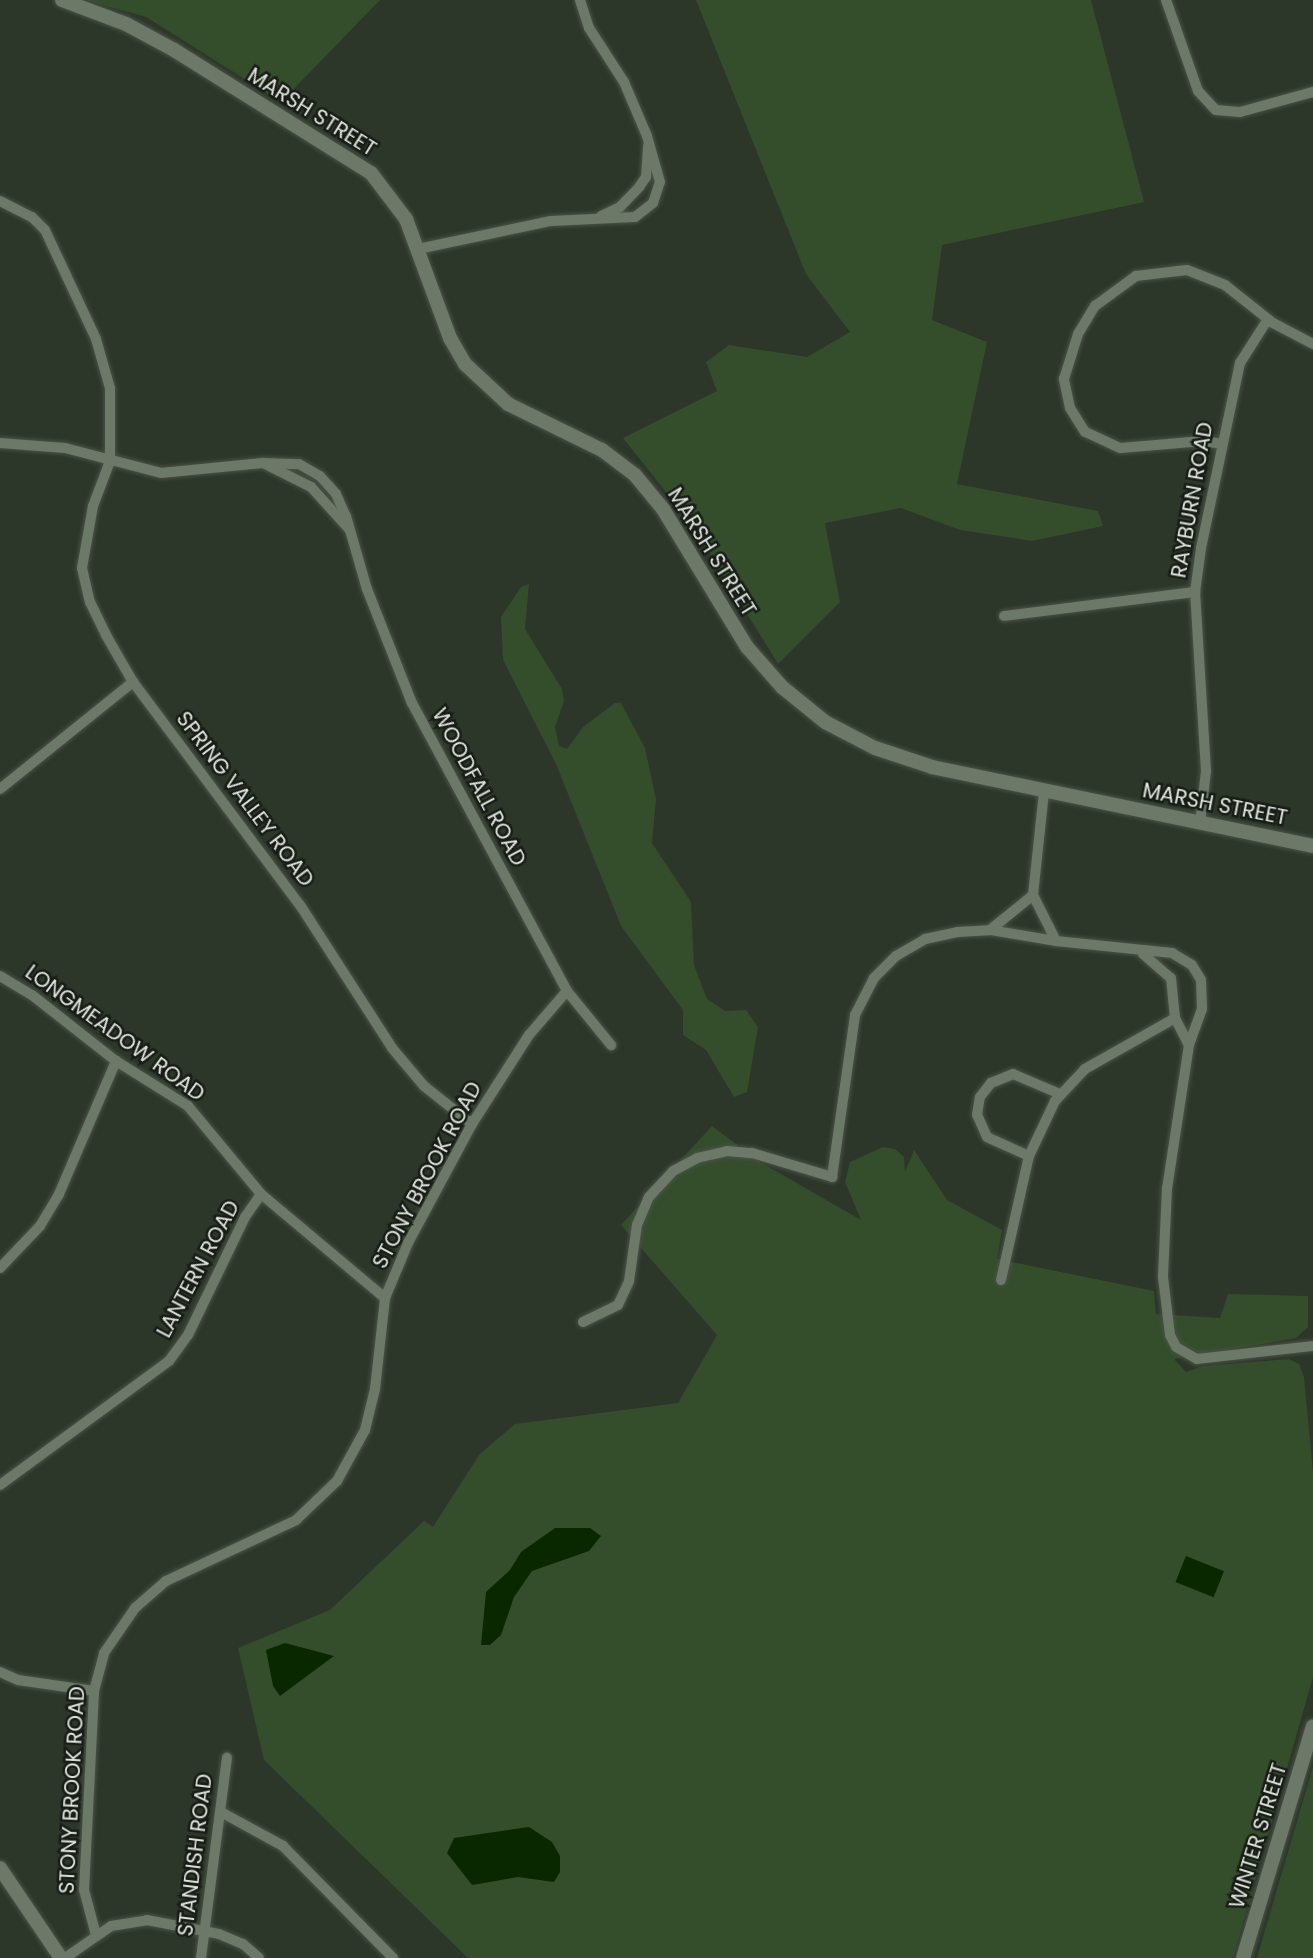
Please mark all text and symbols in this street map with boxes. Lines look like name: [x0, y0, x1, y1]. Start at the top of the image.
street label: MARSH STREET: [243, 62, 381, 162]
street label: RAYBURN ROAD: [1166, 420, 1218, 580]
street label: MARSH STREET: [662, 483, 762, 621]
street label: WOODFALL ROAD: [427, 704, 531, 870]
street label: SPRING VALLEY ROAD: [171, 707, 319, 891]
street label: MARSH STREET: [1141, 778, 1289, 830]
street label: LONGMEADOW ROAD: [20, 959, 210, 1107]
street label: STONY BROOK ROAD: [367, 1077, 487, 1273]
street label: LANTERN ROAD: [151, 1196, 245, 1342]
street label: STONY BROOK ROAD: [54, 1686, 90, 1894]
street label: WINTER STREET: [1224, 1760, 1292, 1912]
street label: STANDISH ROAD: [173, 1772, 217, 1938]

